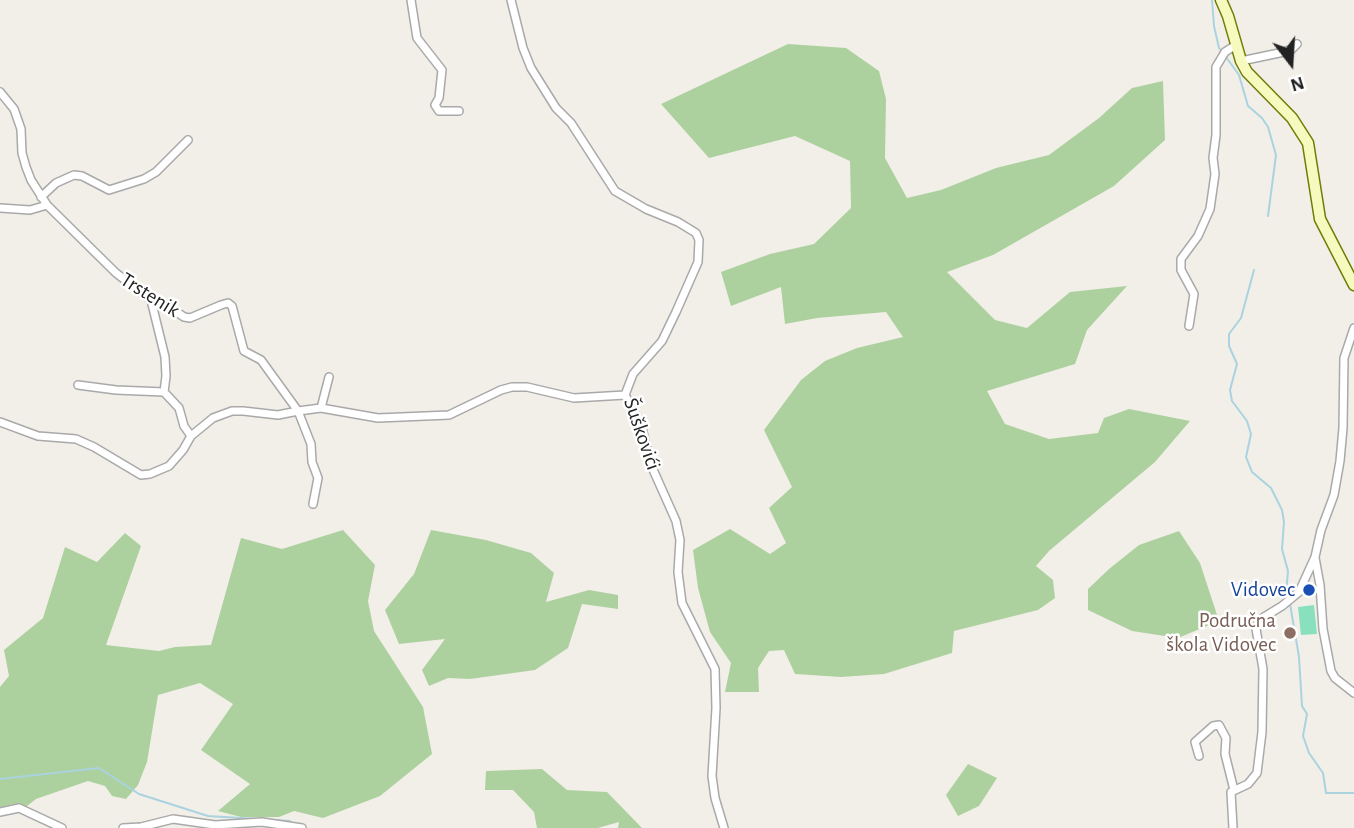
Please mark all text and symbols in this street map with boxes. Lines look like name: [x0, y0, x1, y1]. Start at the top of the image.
north arrow: [1256, 28, 1326, 98]
text: N: [1288, 73, 1306, 95]
street label: Trstenik: [116, 267, 184, 323]
street label: Šuškovići: [618, 395, 666, 473]
place label: Vidovec: [1231, 577, 1295, 603]
marker: Vidovec: [1301, 582, 1317, 598]
place label: Područna škola Vidovec: [1166, 608, 1276, 658]
marker: Područna škola Vidovec: [1282, 625, 1298, 641]

